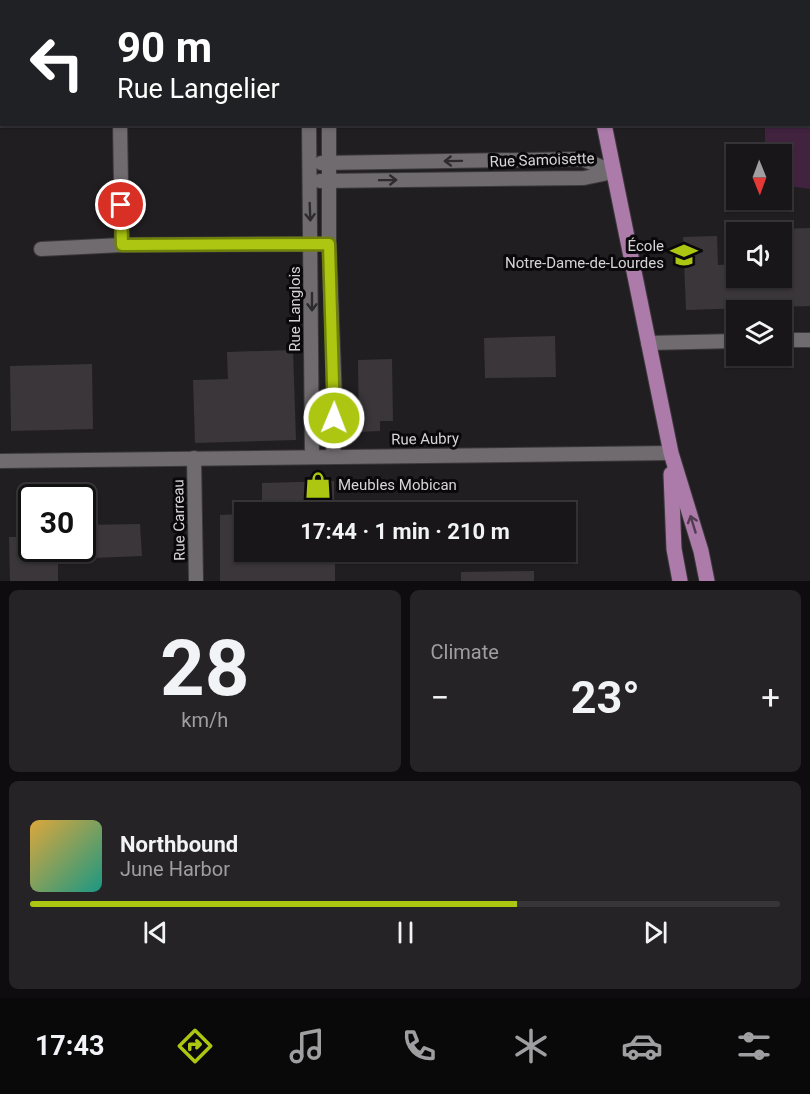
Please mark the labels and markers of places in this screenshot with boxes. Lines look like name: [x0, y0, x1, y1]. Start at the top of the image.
pin: [95, 179, 146, 230]
place label: École Notre-Dame-de-Lourdes: [505, 237, 664, 272]
school or university icon: École Notre-Dame-de-Lourdes: [669, 240, 699, 270]
shop icon: Meubles Mobican: [303, 470, 333, 500]
place label: Meubles Mobican: [338, 476, 457, 494]

